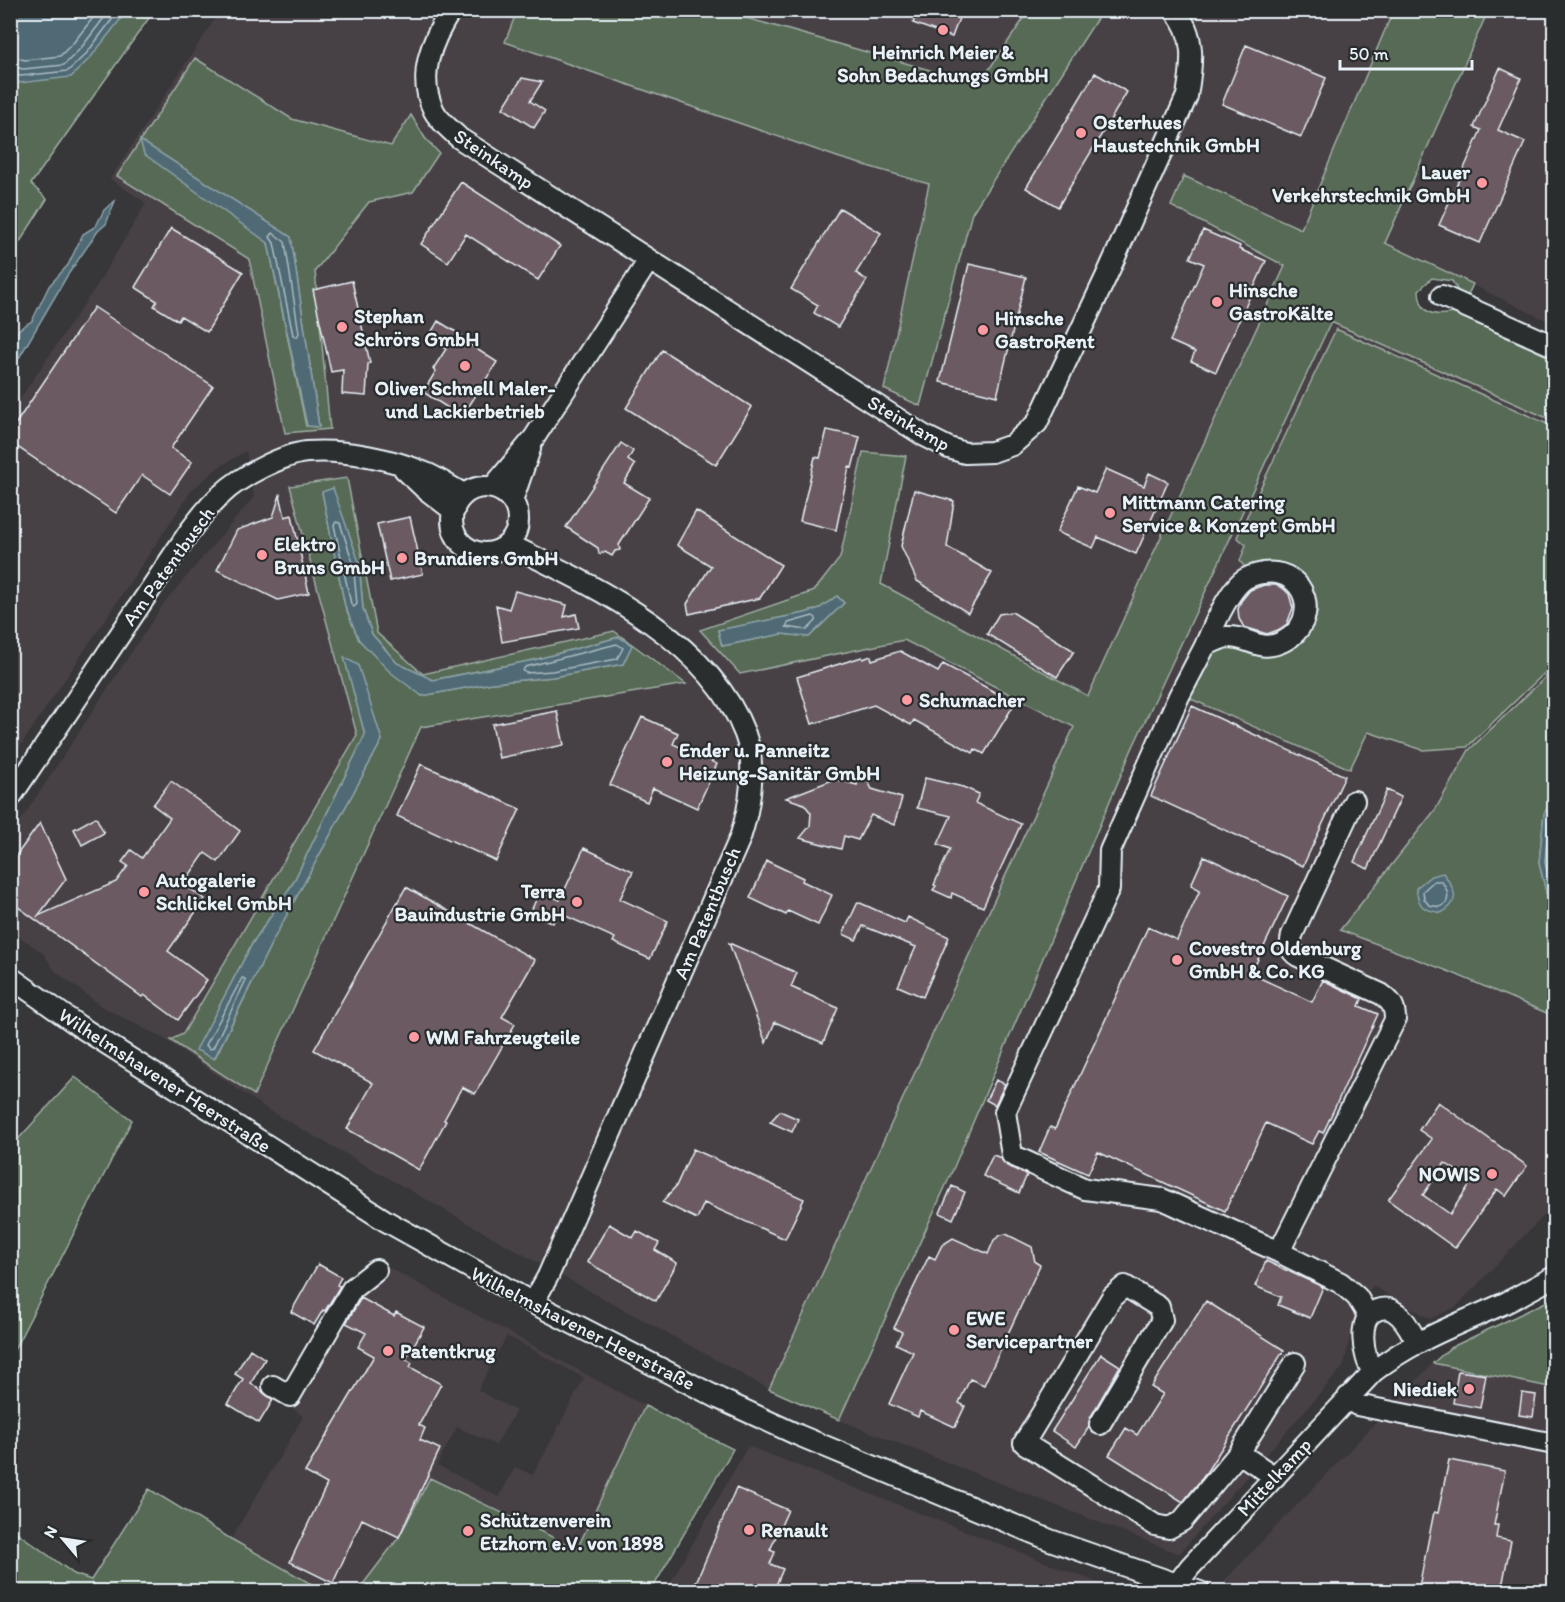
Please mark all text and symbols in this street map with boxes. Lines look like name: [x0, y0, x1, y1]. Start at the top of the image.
marker: Heinrich Meier & Sohn Bedachungs GmbH: [936, 23, 950, 37]
scale bar: [1340, 33, 1472, 71]
place label: Heinrich Meier & Sohn Bedachungs GmbH: [837, 40, 1049, 88]
text: 50 m: [1349, 43, 1389, 65]
place label: Osterhues Haustechnik GmbH: [1093, 110, 1260, 157]
street label: Steinkamp: [449, 123, 539, 195]
marker: Osterhues Haustechnik GmbH: [1074, 126, 1088, 140]
place label: Lauer Verkehrstechnik GmbH: [1272, 160, 1471, 207]
marker: Lauer Verkehrstechnik GmbH: [1475, 176, 1489, 190]
place label: Hinsche GastroKälte: [1229, 278, 1334, 325]
marker: Hinsche GastroKälte: [1210, 295, 1224, 309]
place label: Stephan Schrörs GmbH: [354, 304, 479, 351]
place label: Hinsche GastroRent: [995, 306, 1095, 353]
marker: Stephan Schrörs GmbH: [335, 320, 349, 334]
marker: Hinsche GastroRent: [976, 323, 990, 337]
marker: Oliver Schnell Maler- und Lackierbetrieb: [458, 359, 472, 373]
place label: Oliver Schnell Maler- und Lackierbetrieb: [375, 376, 555, 423]
street label: Steinkamp: [863, 390, 955, 456]
place label: Mittmann Catering Service & Konzept GmbH: [1122, 490, 1336, 538]
street label: Am Patentbusch: [117, 502, 219, 630]
marker: Mittmann Catering Service & Konzept GmbH: [1103, 506, 1117, 520]
place label: Elektro Bruns GmbH: [274, 532, 385, 579]
place label: Brundiers GmbH: [414, 546, 558, 570]
marker: Elektro Bruns GmbH: [255, 548, 269, 562]
marker: Brundiers GmbH: [395, 551, 409, 565]
place label: Schumacher: [919, 688, 1026, 712]
marker: Schumacher: [900, 693, 914, 707]
place label: Ender u. Panneitz Heizung-Sanitär GmbH: [679, 738, 880, 786]
marker: Ender u. Panneitz Heizung-Sanitär GmbH: [660, 755, 674, 769]
street label: Am Patentbusch: [668, 843, 746, 983]
place label: Autogalerie Schlickel GmbH: [155, 868, 292, 915]
place label: Terra Bauindustrie GmbH: [394, 879, 565, 926]
marker: Autogalerie Schlickel GmbH: [137, 885, 151, 899]
marker: Terra Bauindustrie GmbH: [570, 895, 584, 909]
place label: Covestro Oldenburg GmbH & Co. KG: [1189, 936, 1362, 983]
marker: Covestro Oldenburg GmbH & Co. KG: [1170, 953, 1184, 967]
street label: Wilhelmshavener Heerstraße: [54, 1002, 276, 1158]
place label: WM Fahrzeugteile: [426, 1025, 581, 1050]
marker: WM Fahrzeugteile: [407, 1030, 421, 1044]
place label: NOWIS: [1418, 1162, 1480, 1186]
marker: NOWIS: [1485, 1167, 1499, 1181]
street label: Wilhelmshavener Heerstraße: [467, 1261, 699, 1395]
place label: EWE Servicepartner: [966, 1306, 1093, 1354]
marker: EWE Servicepartner: [947, 1323, 961, 1337]
place label: Patentkrug: [400, 1339, 496, 1364]
marker: Patentkrug: [381, 1344, 395, 1358]
place label: Niediek: [1393, 1377, 1458, 1401]
marker: Niediek: [1462, 1382, 1476, 1396]
street label: Mittelkamp: [1232, 1433, 1316, 1521]
place label: Schützenverein Etzhorn e.V. von 1898: [480, 1508, 664, 1555]
north arrow: [33, 1509, 93, 1569]
place label: Renault: [761, 1518, 828, 1542]
text: N: [39, 1523, 61, 1541]
marker: Renault: [742, 1523, 756, 1537]
marker: Schützenverein Etzhorn e.V. von 1898: [461, 1524, 475, 1538]

